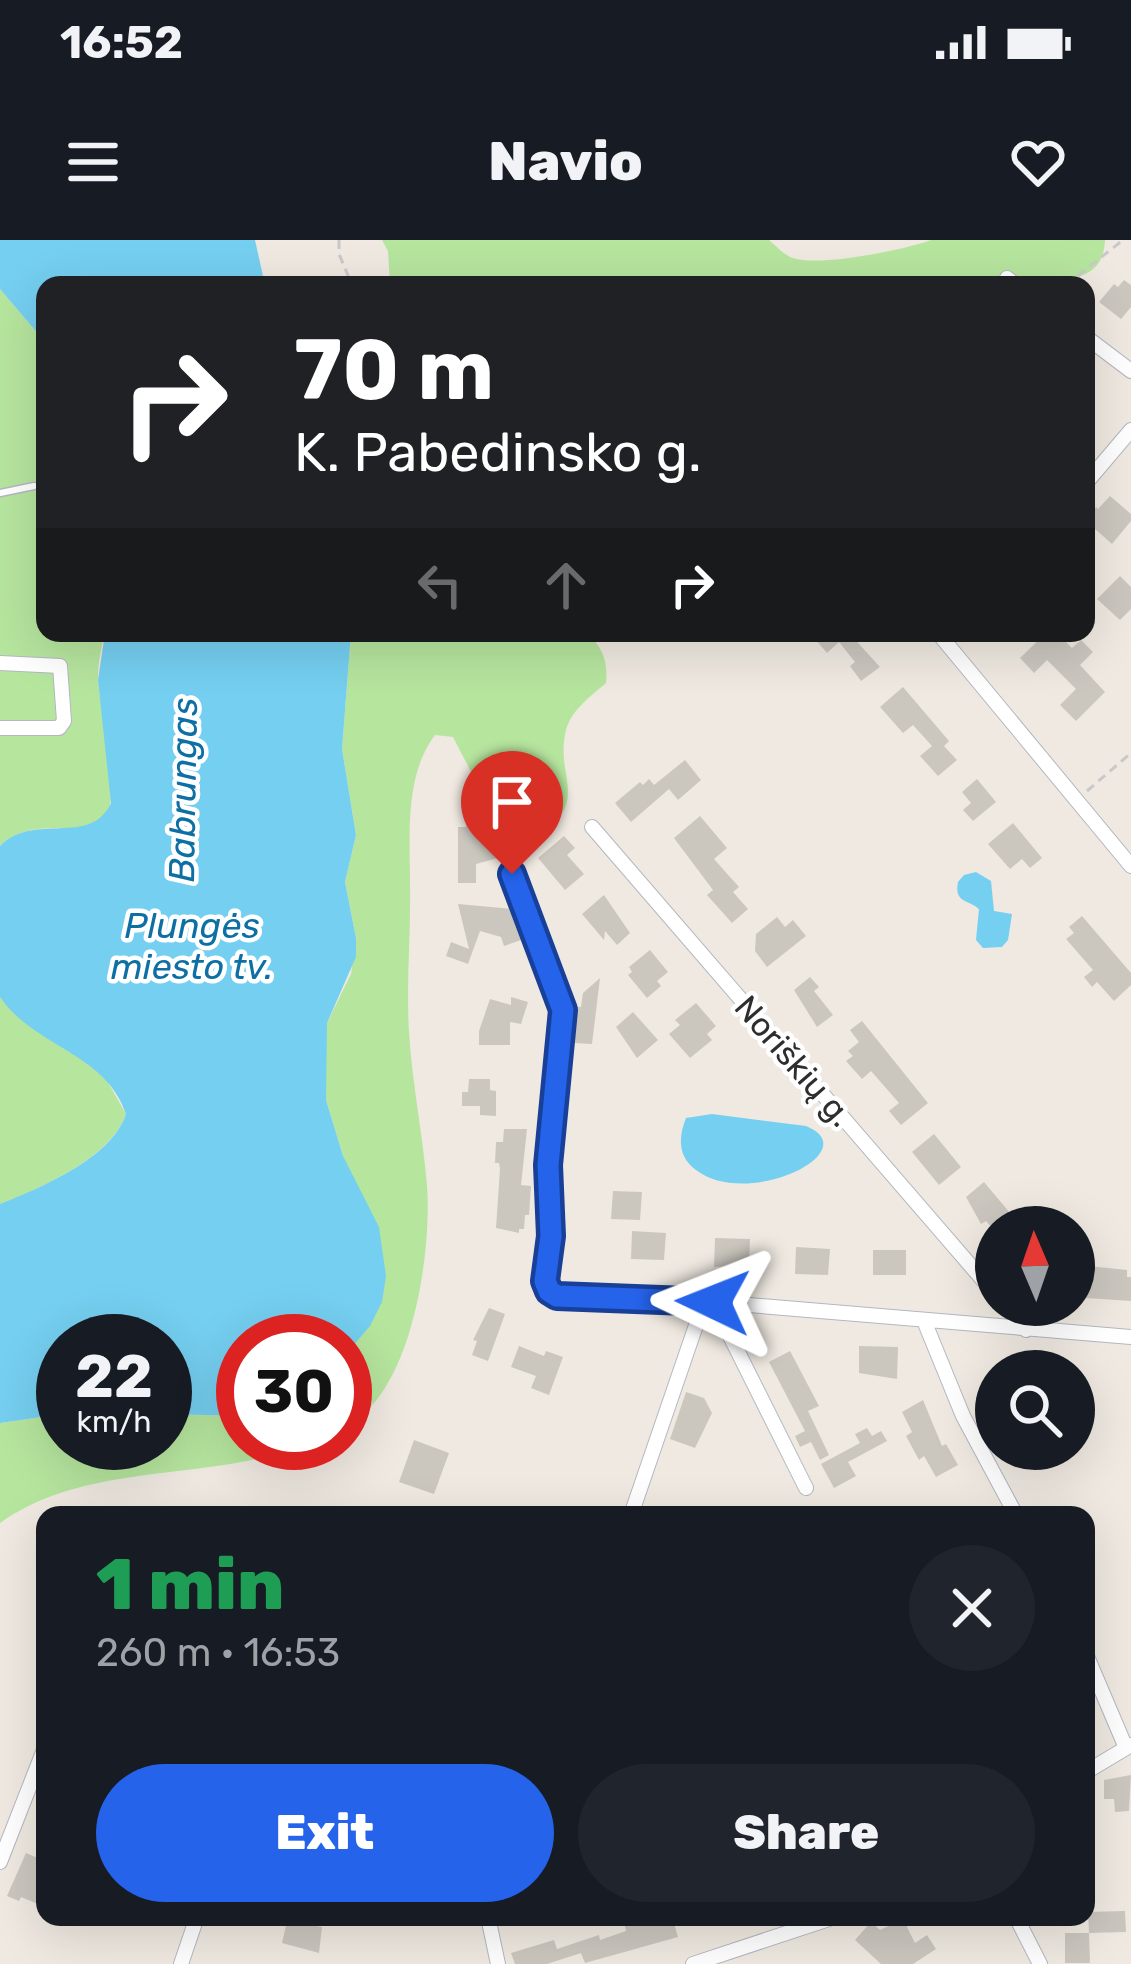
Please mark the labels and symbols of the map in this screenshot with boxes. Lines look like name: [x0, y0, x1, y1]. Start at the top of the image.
water label: Babrungas: [160, 697, 206, 883]
pin: [461, 751, 563, 874]
water label: Plungės miesto tv.: [111, 904, 273, 988]
street label: Noriškių g.: [727, 988, 861, 1134]
north arrow: [975, 1206, 1095, 1326]
position arrow: [650, 1239, 776, 1365]
speed limit sign: 30: [216, 1314, 372, 1470]

